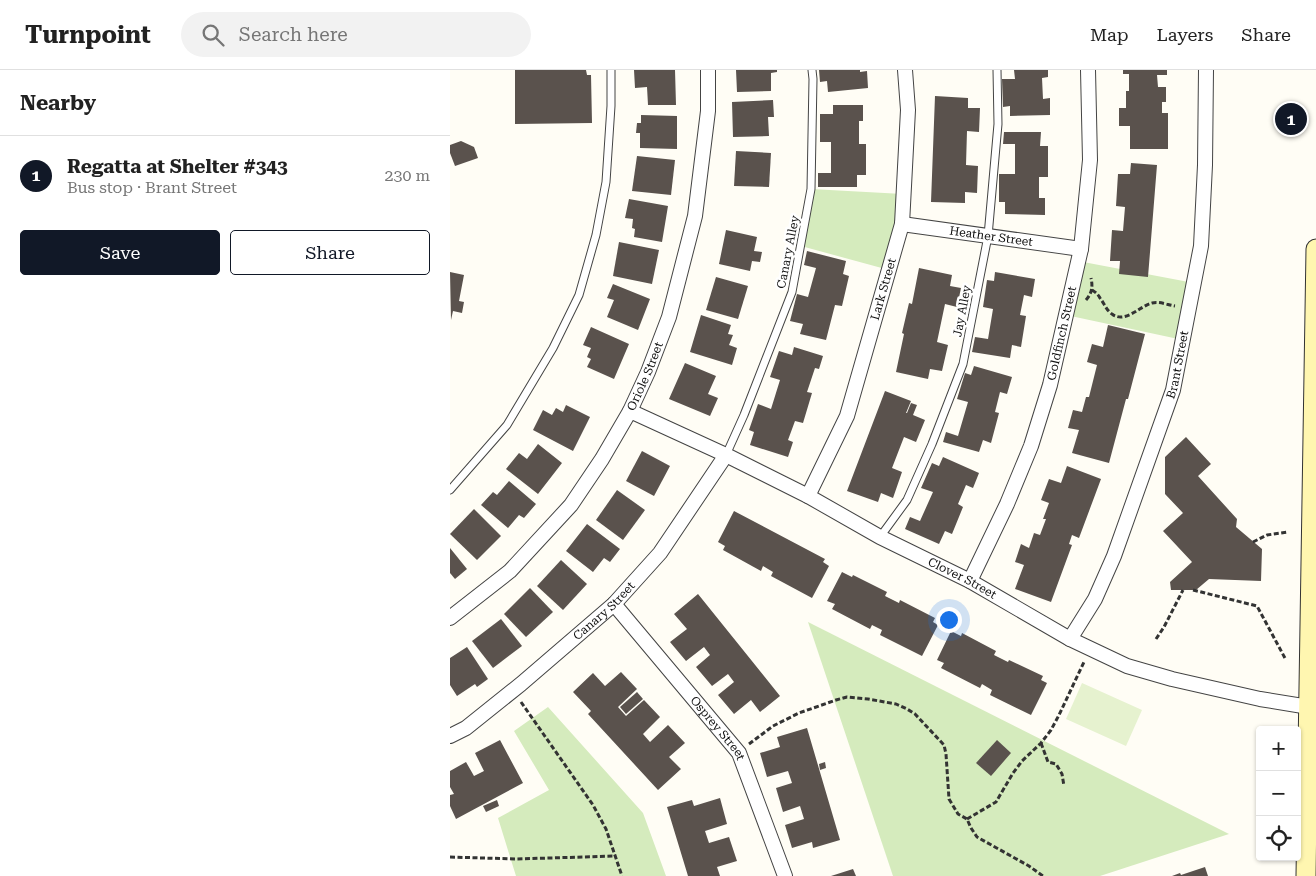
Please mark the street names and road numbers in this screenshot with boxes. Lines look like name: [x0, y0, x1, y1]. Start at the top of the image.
street label: Canary Alley: [774, 213, 802, 290]
street label: Heather Street: [949, 224, 1034, 249]
street label: Lark Street: [868, 256, 899, 322]
street label: Jay Alley: [950, 283, 974, 338]
street label: Goldfinch Street: [1044, 284, 1079, 382]
street label: Brant Street: [1163, 329, 1191, 401]
street label: Oriole Street: [624, 339, 666, 413]
street label: Clover Street: [926, 555, 999, 602]
street label: Canary Street: [570, 578, 638, 643]
street label: Osprey Street: [687, 693, 748, 762]

